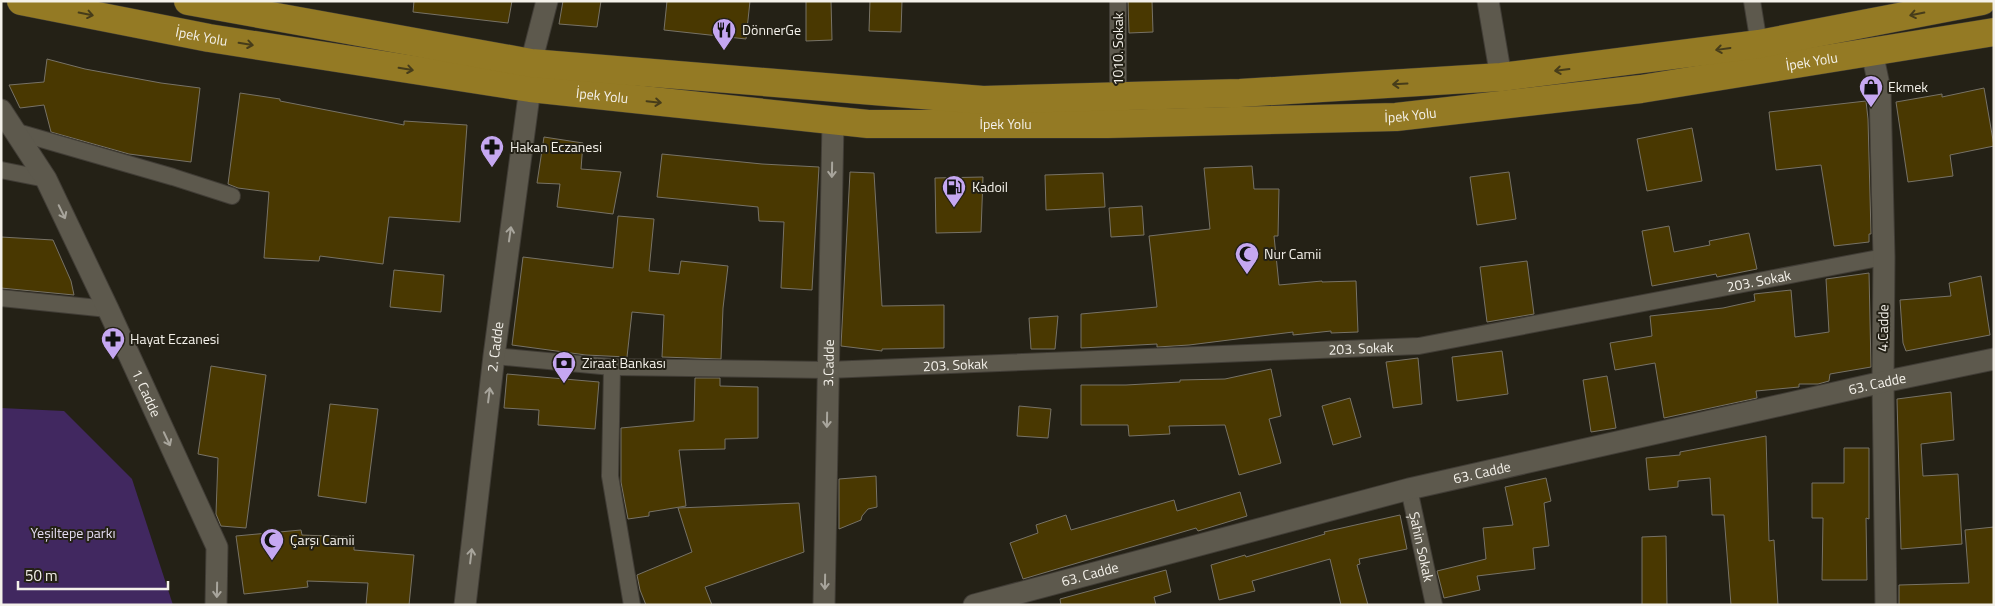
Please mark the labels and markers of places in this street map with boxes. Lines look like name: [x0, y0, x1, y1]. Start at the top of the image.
restaurant icon: DönnerGe: [711, 17, 737, 51]
place label: DönnerGe: [742, 19, 801, 40]
shop icon: Ekmek: [1858, 74, 1884, 108]
place label: Ekmek: [1888, 76, 1928, 97]
pharmacy icon: Hakan Eczanesi: [479, 134, 505, 168]
place label: Hakan Eczanesi: [510, 136, 602, 157]
fuel station icon: Kadoil: [941, 174, 967, 208]
place label: Kadoil: [972, 176, 1008, 197]
mosque icon: Nur Camii: [1234, 241, 1260, 275]
place label: Nur Camii: [1264, 243, 1321, 264]
pharmacy icon: Hayat Eczanesi: [100, 326, 126, 360]
place label: Hayat Eczanesi: [130, 328, 219, 349]
bank icon: Ziraat Bankası: [551, 350, 577, 384]
place label: Ziraat Bankası: [582, 352, 666, 373]
mosque icon: Çarşı Camii: [259, 527, 285, 561]
place label: Çarşı Camii: [290, 529, 355, 550]

